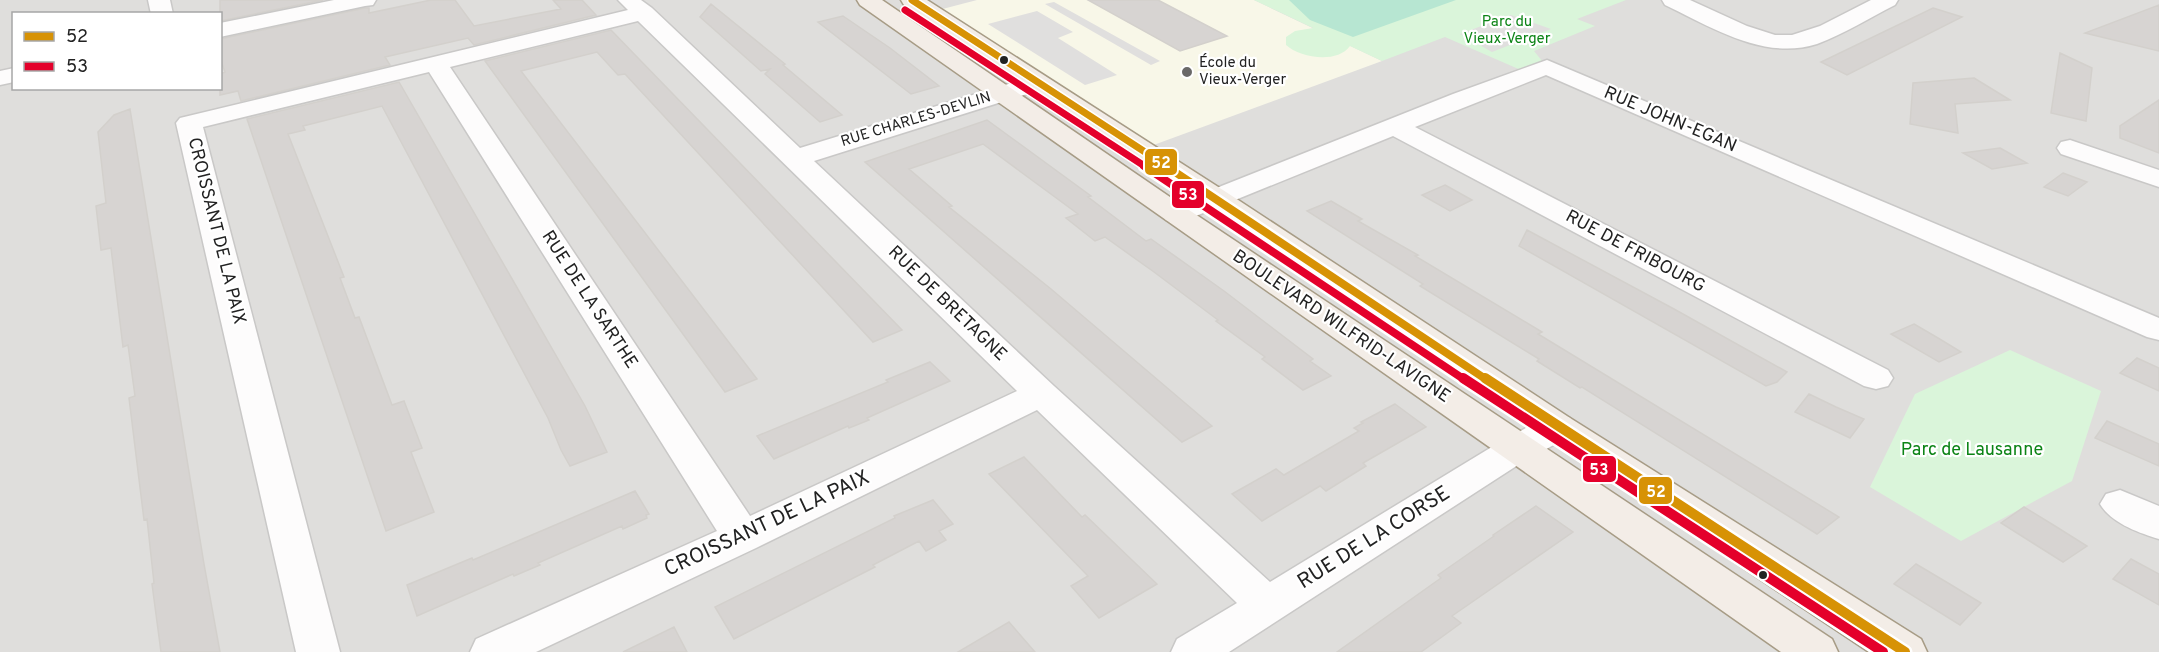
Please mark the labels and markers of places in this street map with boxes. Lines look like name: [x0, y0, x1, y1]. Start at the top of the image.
place label: École du Vieux-Verger: [1199, 53, 1286, 90]
unlabelled marker: [998, 54, 1010, 66]
marker: École du Vieux-Verger: [1180, 65, 1194, 79]
unlabelled marker: [1757, 569, 1769, 581]

